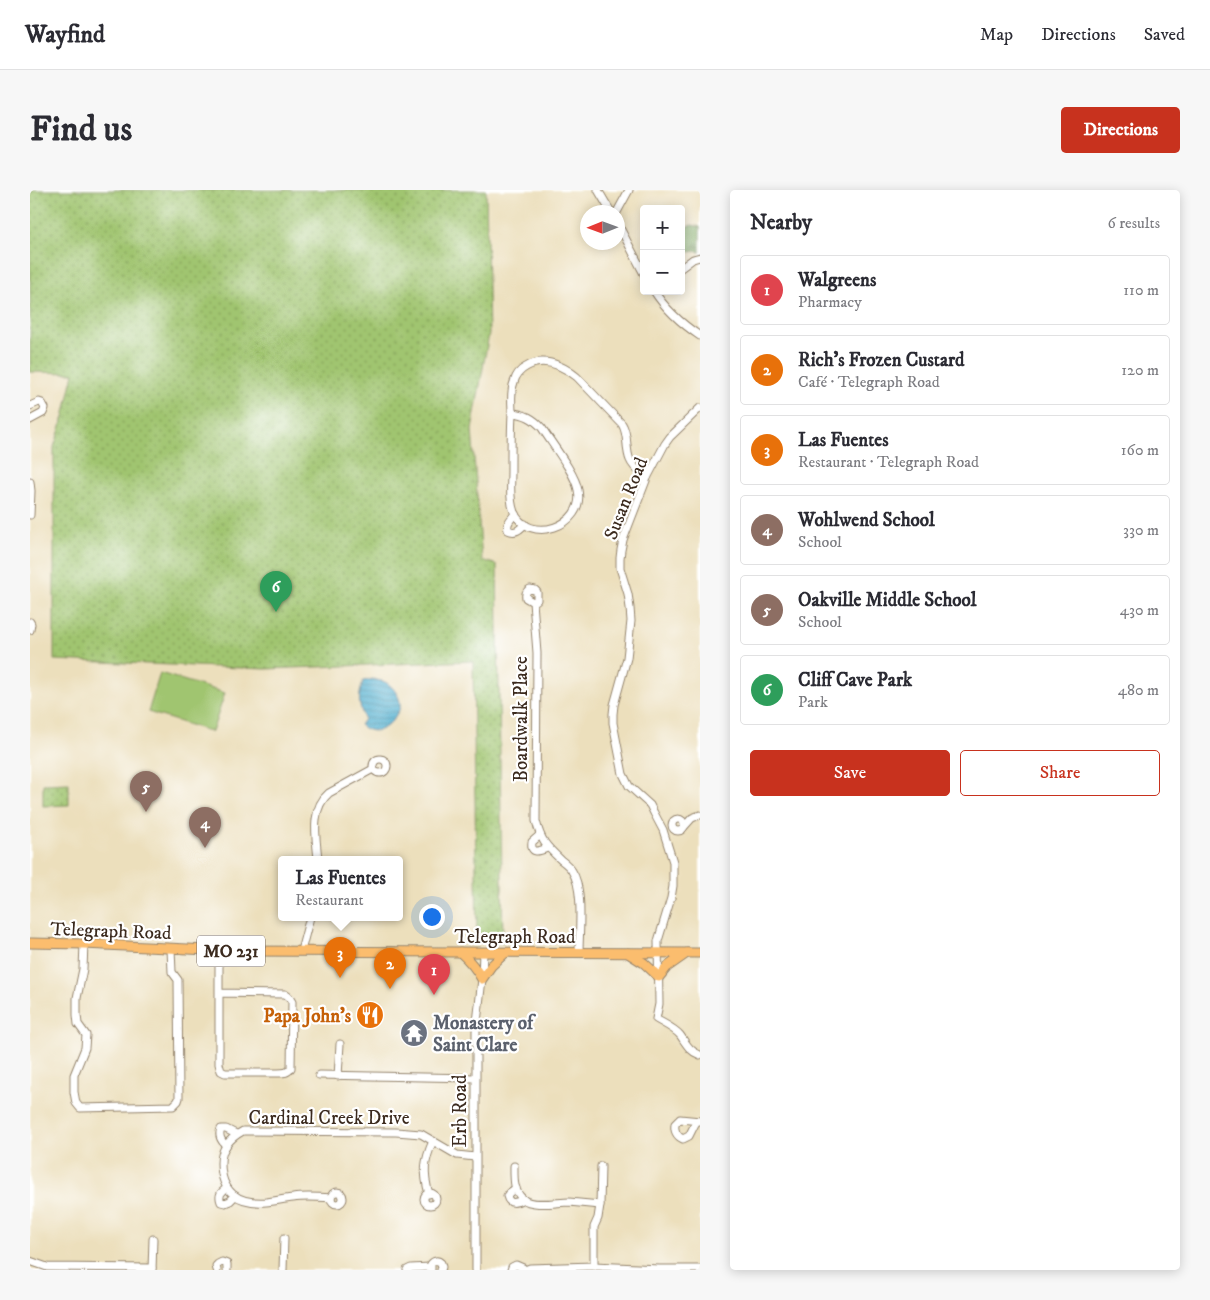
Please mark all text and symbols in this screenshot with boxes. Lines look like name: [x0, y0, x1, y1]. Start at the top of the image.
text: Wayfind: [25, 20, 105, 50]
text: Map: [980, 24, 1013, 46]
text: Directions: [1041, 24, 1116, 46]
text: Saved: [1144, 24, 1185, 46]
button: Directions: [1061, 107, 1180, 153]
text: Find us: [30, 108, 132, 152]
north arrow: [580, 205, 625, 250]
map controls: [640, 205, 685, 295]
button: +: [640, 205, 685, 250]
text: Nearby: [750, 210, 812, 236]
text: 6 results: [1107, 213, 1160, 233]
button: −: [640, 250, 685, 295]
text: Walgreens: [798, 269, 876, 292]
text: 1: [764, 280, 770, 300]
text: 110 m: [1123, 280, 1159, 300]
text: Pharmacy: [798, 292, 862, 312]
text: Rich’s Frozen Custard: [798, 349, 965, 372]
text: 2: [763, 360, 771, 380]
text: 120 m: [1121, 360, 1159, 380]
text: Café · Telegraph Road: [798, 372, 940, 392]
text: Las Fuentes: [798, 429, 888, 452]
text: 3: [764, 440, 770, 460]
text: 160 m: [1121, 440, 1159, 460]
text: Restaurant · Telegraph Road: [798, 452, 979, 472]
street label: Susan Road: [599, 453, 654, 543]
text: Wohlwend School: [798, 509, 935, 532]
text: 4: [762, 520, 772, 540]
text: 330 m: [1123, 520, 1159, 540]
text: School: [798, 532, 842, 552]
pin: 6: [260, 571, 292, 612]
text: Oakville Middle School: [798, 589, 976, 612]
text: 5: [763, 600, 771, 620]
text: 430 m: [1120, 600, 1159, 620]
text: School: [798, 612, 842, 632]
street label: Boardwalk Place: [510, 656, 533, 782]
text: Cliff Cave Park: [798, 669, 912, 692]
text: 6: [763, 680, 771, 700]
text: 480 m: [1118, 680, 1159, 700]
text: Park: [798, 692, 828, 712]
button: Save: [750, 750, 950, 796]
button: Share: [960, 750, 1160, 796]
pin: 5: [130, 771, 162, 812]
pin: 4: [189, 807, 221, 848]
popup: [278, 856, 403, 921]
text: Las Fuentes: [295, 867, 386, 890]
text: Restaurant: [295, 890, 364, 910]
your location: [419, 904, 445, 930]
street label: Telegraph Road: [50, 918, 172, 945]
street label: Telegraph Road: [454, 926, 576, 949]
road number: MO 231: [197, 936, 265, 966]
pin: 3: [324, 937, 356, 978]
pin: 2: [374, 948, 406, 989]
pin: 1: [418, 954, 450, 995]
restaurant icon: Papa John's: [355, 1000, 385, 1030]
place label: Papa John's: [263, 1005, 352, 1028]
place label: Monastery of Saint Clare: [433, 1012, 537, 1057]
temple icon: Monastery of Saint Clare: [399, 1018, 429, 1048]
street label: Erb Road: [449, 1074, 472, 1147]
street label: Cardinal Creek Drive: [249, 1107, 410, 1130]

